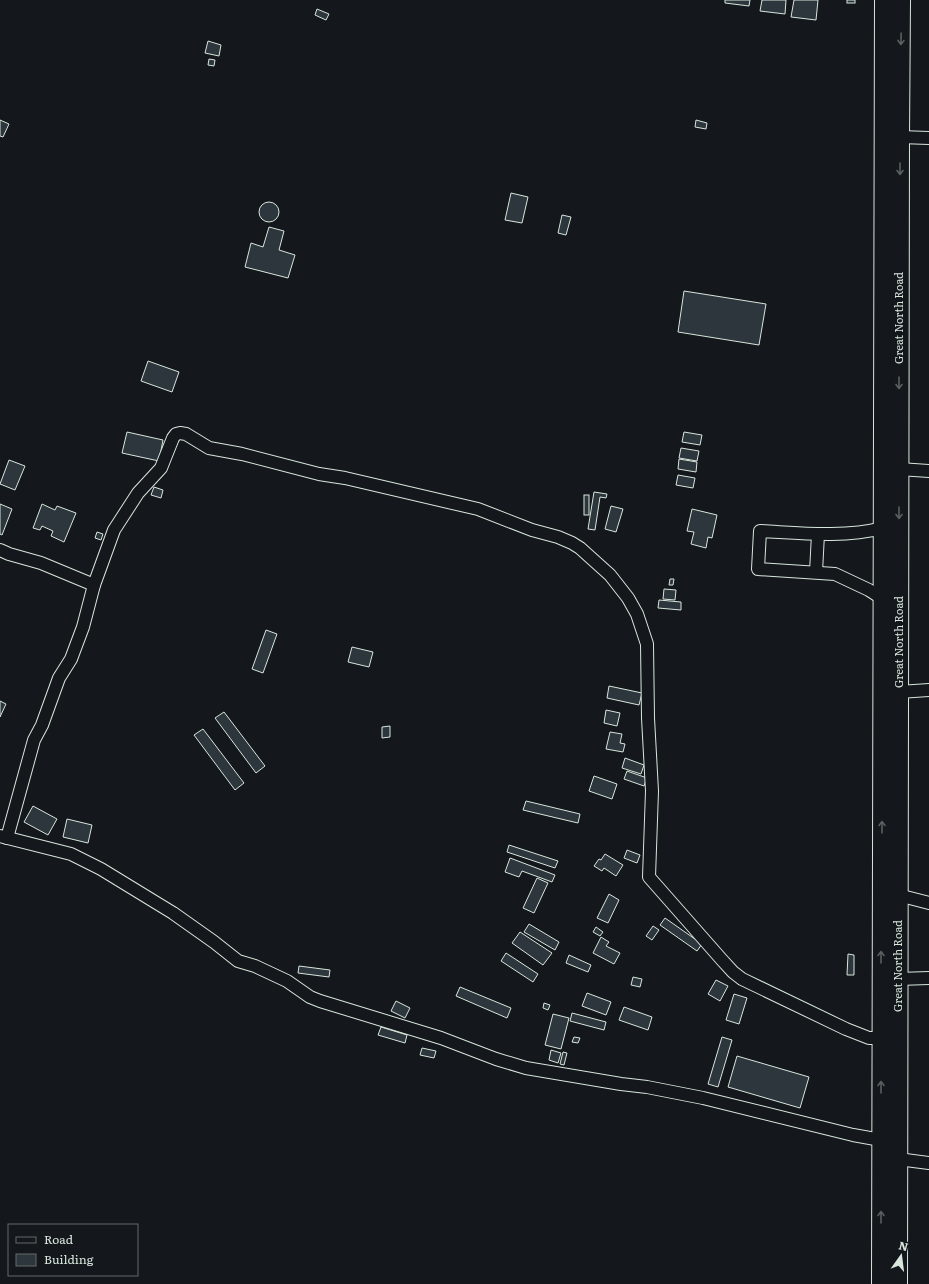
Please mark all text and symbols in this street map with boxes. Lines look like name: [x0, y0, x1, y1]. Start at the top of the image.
one-way arrow: [897, 32, 905, 45]
one-way arrow: [896, 162, 904, 175]
street label: Great North Road: [890, 272, 906, 364]
one-way arrow: [895, 376, 903, 389]
one-way arrow: [895, 506, 903, 519]
street label: Great North Road: [890, 596, 906, 688]
one-way arrow: [878, 821, 886, 834]
street label: Great North Road: [889, 920, 905, 1012]
one-way arrow: [877, 951, 885, 964]
one-way arrow: [877, 1081, 885, 1094]
one-way arrow: [877, 1211, 885, 1224]
legend: [8, 1224, 138, 1276]
text: Road: [44, 1230, 74, 1248]
north arrow: [881, 1236, 921, 1276]
text: N: [897, 1236, 910, 1254]
text: Building: [44, 1250, 94, 1268]

